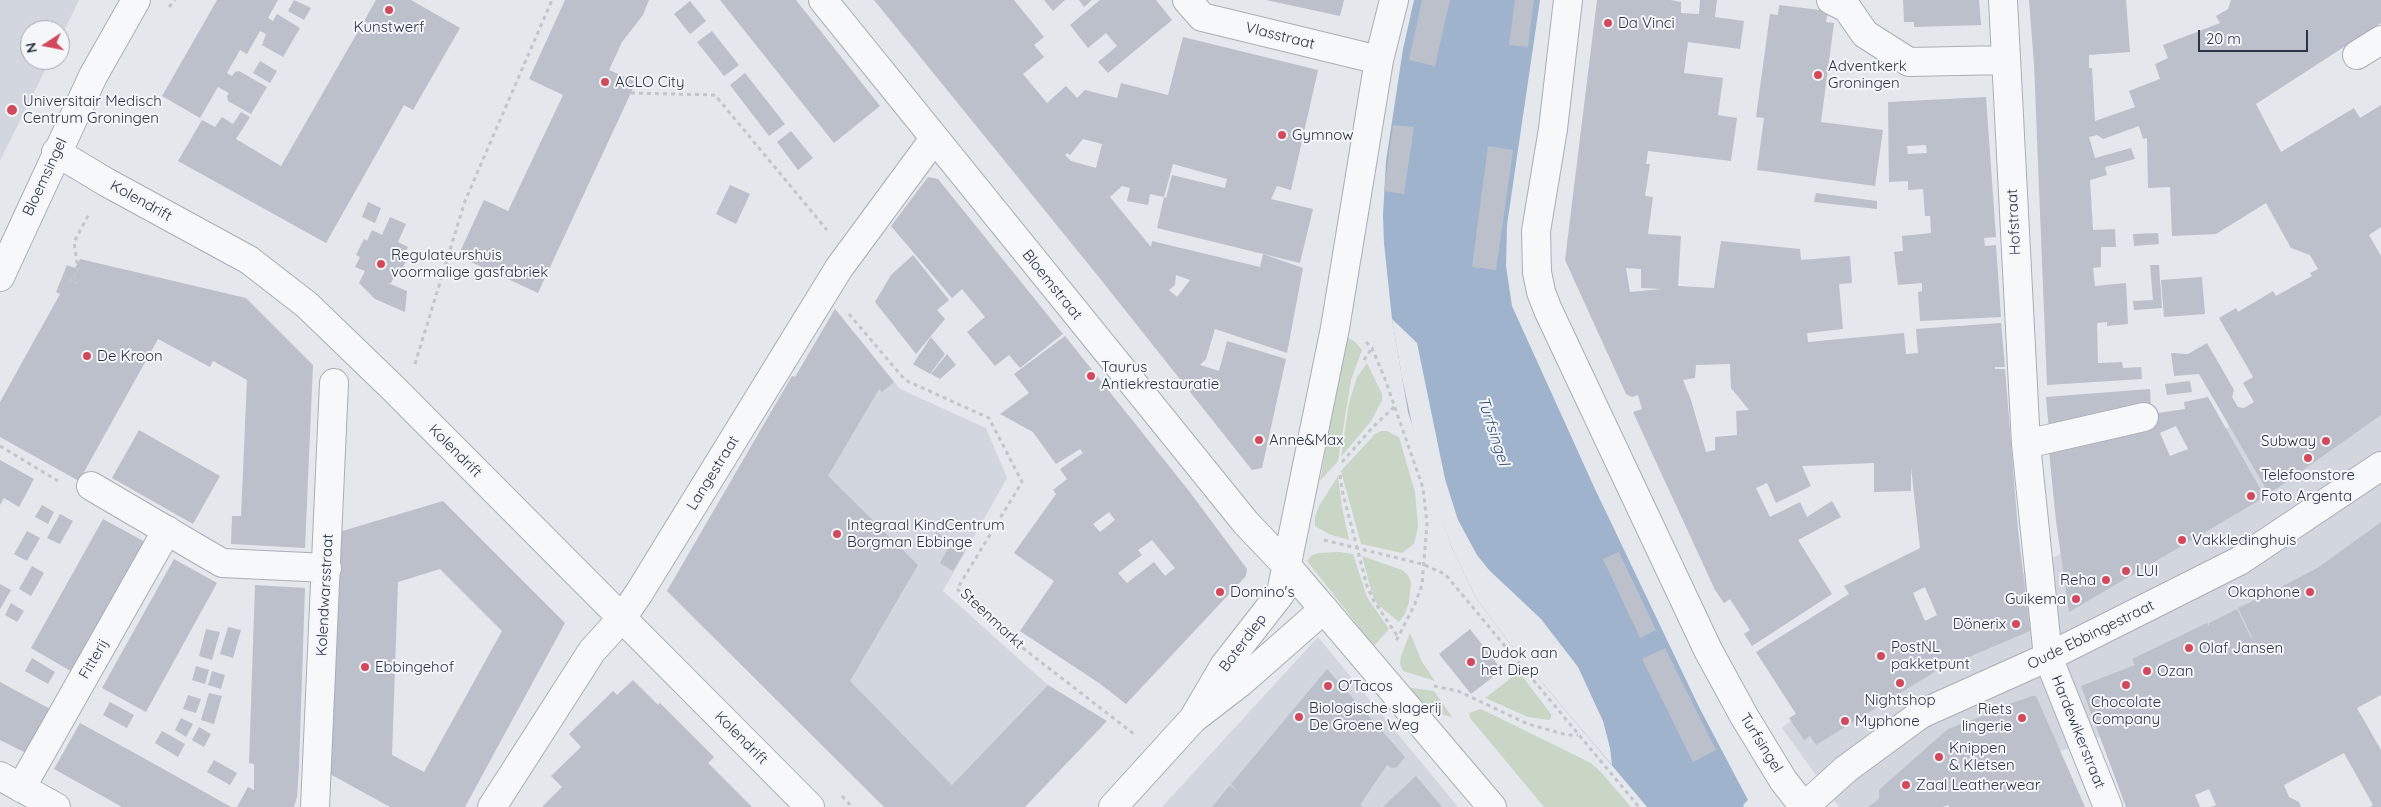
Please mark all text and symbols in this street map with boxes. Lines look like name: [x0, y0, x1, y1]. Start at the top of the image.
marker: Kunstwerf: [383, 4, 395, 16]
place label: Da Vinci: [1618, 14, 1675, 32]
marker: Da Vinci: [1602, 17, 1614, 29]
place label: Kunstwerf: [354, 18, 424, 36]
street label: Vlasstraat: [1244, 19, 1316, 53]
north arrow: [20, 20, 70, 70]
scale bar: [2201, 20, 2311, 52]
text: 20 m: [2206, 29, 2241, 48]
text: N: [21, 41, 41, 54]
place label: Adventkerk Groningen: [1828, 57, 1907, 92]
marker: Adventkerk Groningen: [1812, 69, 1824, 81]
place label: ACLO City: [615, 73, 684, 91]
marker: ACLO City: [599, 76, 611, 88]
place label: Universitair Medisch Centrum Groningen: [23, 92, 162, 127]
marker: Universitair Medisch Centrum Groningen: [5, 103, 19, 117]
place label: Gymnow: [1292, 126, 1354, 144]
marker: Gymnow: [1276, 129, 1288, 141]
street label: Bloemsingel: [19, 135, 71, 219]
street label: Kolendrift: [107, 177, 175, 225]
street label: Hofstraat: [2003, 188, 2025, 256]
place label: Regulateurshuis voormalige gasfabriek: [391, 246, 548, 281]
street label: Bloemstraat: [1018, 246, 1086, 324]
marker: Regulateurshuis voormalige gasfabriek: [375, 258, 387, 270]
place label: De Kroon: [97, 347, 163, 365]
marker: De Kroon: [81, 350, 93, 362]
place label: Taurus Antiekrestauratie: [1101, 358, 1219, 393]
marker: Taurus Antiekrestauratie: [1085, 370, 1097, 382]
water label: Turfsingel: [1473, 394, 1513, 468]
street label: Kolendrift: [425, 421, 485, 481]
place label: Anne&Max: [1269, 431, 1343, 449]
street label: Langestraat: [683, 432, 743, 514]
place label: Subway: [2261, 432, 2316, 450]
marker: Anne&Max: [1253, 434, 1265, 446]
marker: Subway: [2320, 435, 2332, 447]
marker: Telefoonstore: [2302, 452, 2314, 464]
place label: Telefoonstore: [2261, 466, 2355, 484]
place label: Foto Argenta: [2261, 487, 2352, 505]
marker: Foto Argenta: [2245, 490, 2257, 502]
place label: Integraal KindCentrum Borgman Ebbinge: [847, 516, 1005, 551]
marker: Integraal KindCentrum Borgman Ebbinge: [831, 528, 843, 540]
place label: Vakkledinghuis: [2192, 531, 2296, 549]
street label: Kolendwarsstraat: [313, 533, 337, 657]
marker: Vakkledinghuis: [2176, 534, 2188, 546]
place label: LUI: [2136, 562, 2158, 580]
marker: LUI: [2120, 565, 2132, 577]
place label: Reha: [2060, 571, 2096, 589]
marker: Reha: [2100, 574, 2112, 586]
place label: Domino's: [1230, 583, 1295, 601]
place label: Okaphone: [2228, 583, 2300, 601]
street label: Steenmarkt: [956, 585, 1028, 653]
marker: Domino's: [1214, 586, 1226, 598]
marker: Okaphone: [2304, 586, 2316, 598]
place label: Guikema: [2005, 590, 2066, 608]
marker: Guikema: [2070, 593, 2082, 605]
street label: Oude Ebbingestraat: [2025, 596, 2157, 674]
street label: Boterdiep: [1215, 611, 1271, 675]
place label: Dönerix: [1953, 615, 2006, 633]
marker: Dönerix: [2010, 618, 2022, 630]
street label: Fitterij: [75, 636, 113, 682]
place label: PostNL pakketpunt: [1891, 638, 1970, 673]
place label: Olaf Jansen: [2199, 639, 2283, 657]
marker: Olaf Jansen: [2183, 642, 2195, 654]
place label: Dudok aan het Diep: [1481, 644, 1558, 679]
marker: PostNL pakketpunt: [1875, 650, 1887, 662]
marker: Dudok aan het Diep: [1465, 656, 1477, 668]
place label: Ebbingehof: [375, 658, 454, 676]
marker: Ebbingehof: [359, 661, 371, 673]
place label: Ozan: [2157, 662, 2193, 680]
marker: Ozan: [2141, 665, 2153, 677]
street label: Hardewikerstraat: [2047, 673, 2109, 791]
place label: O'Tacos: [1338, 677, 1393, 695]
marker: Nightshop: [1894, 677, 1906, 689]
marker: Chocolate Company: [2120, 679, 2132, 691]
marker: O'Tacos: [1322, 680, 1334, 692]
place label: Nightshop: [1864, 691, 1936, 709]
place label: Chocolate Company: [2091, 693, 2161, 728]
place label: Biologische slagerij De Groene Weg: [1309, 699, 1442, 734]
place label: Riets lingerie: [1962, 700, 2012, 735]
street label: Kolendrift: [711, 708, 771, 768]
street label: Turfsingel: [1736, 710, 1786, 776]
marker: Biologische slagerij De Groene Weg: [1293, 711, 1305, 723]
place label: Myphone: [1855, 712, 1920, 730]
marker: Riets lingerie: [2016, 712, 2028, 724]
marker: Myphone: [1839, 715, 1851, 727]
place label: Knippen & Kletsen: [1949, 739, 2015, 774]
marker: Knippen & Kletsen: [1933, 751, 1945, 763]
place label: Zaal Leatherwear: [1916, 776, 2040, 794]
marker: Zaal Leatherwear: [1900, 779, 1912, 791]

